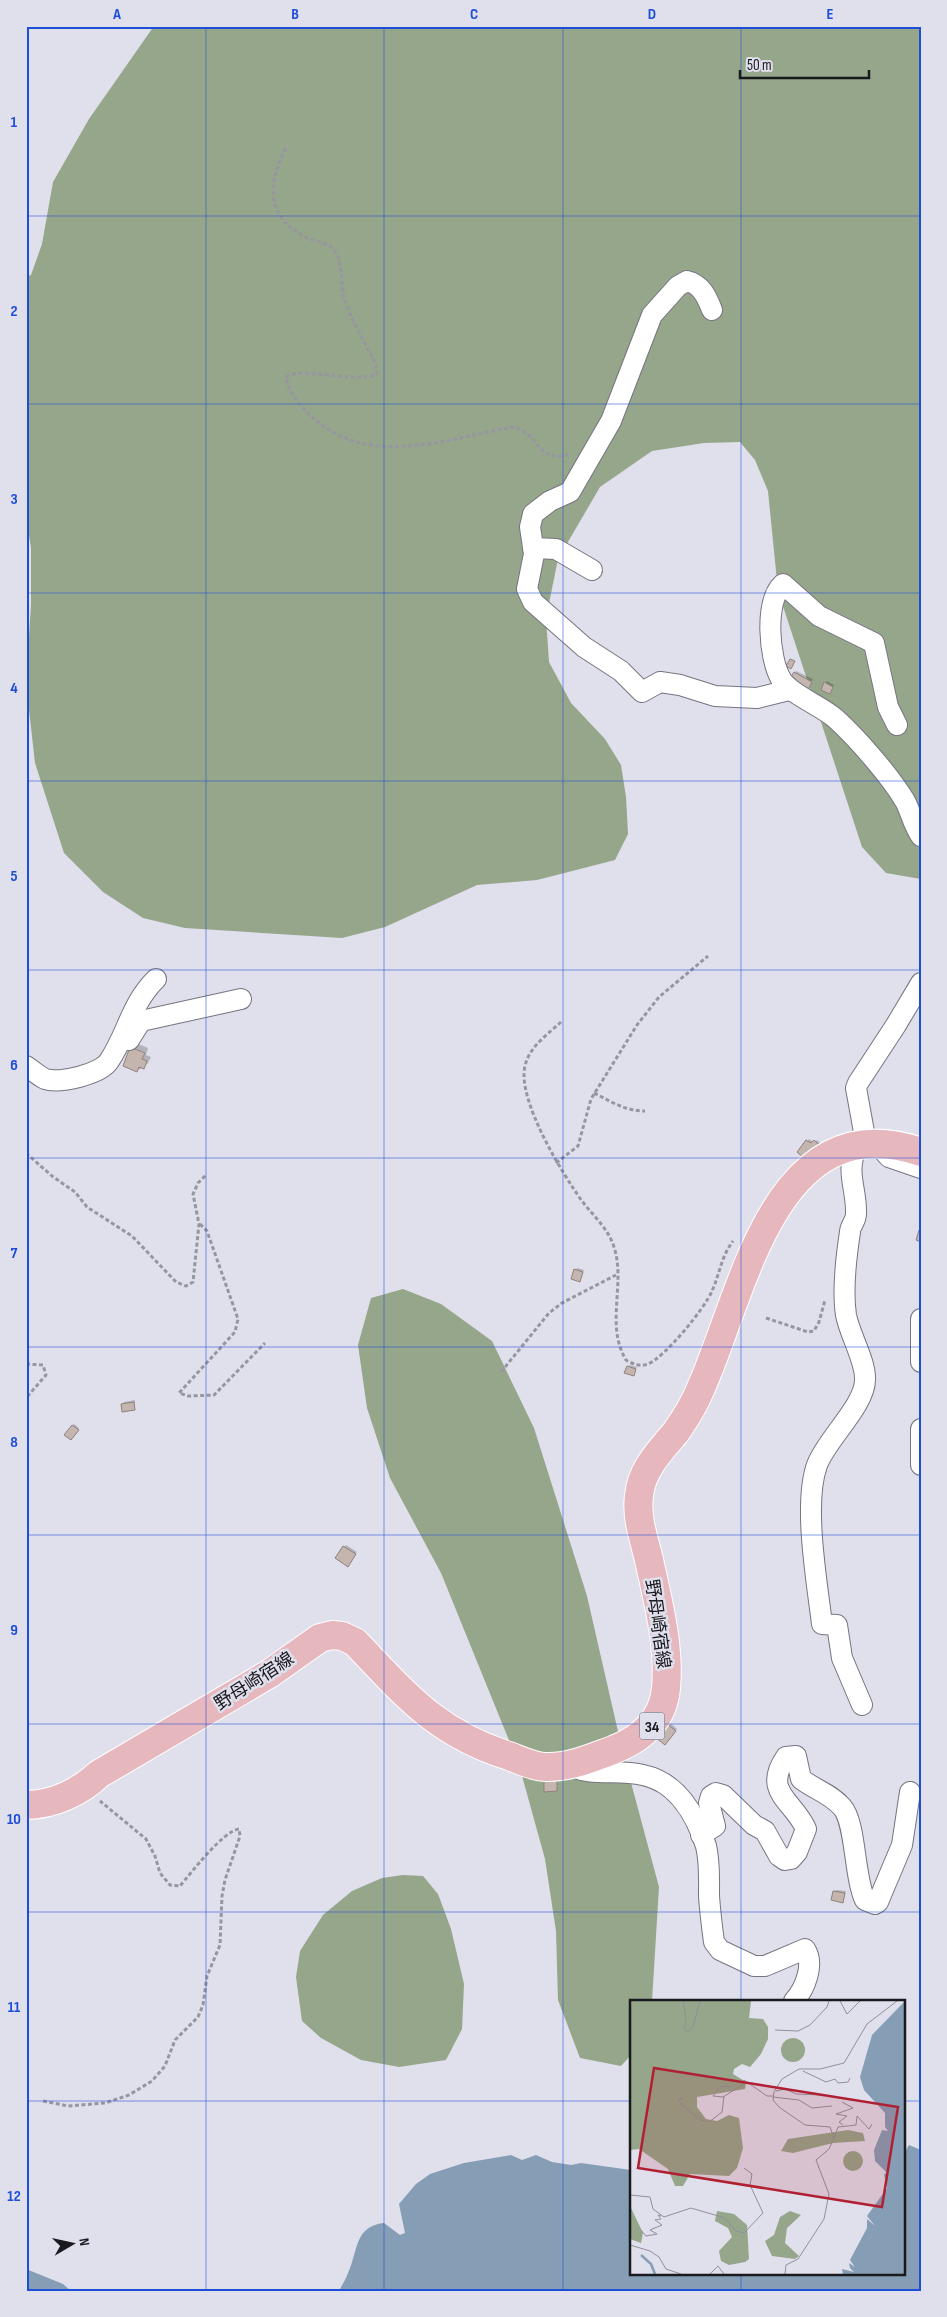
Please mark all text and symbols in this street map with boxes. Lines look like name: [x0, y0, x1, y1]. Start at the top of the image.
text: A: [112, 5, 121, 24]
text: B: [291, 5, 299, 24]
text: C: [470, 5, 478, 24]
text: D: [648, 5, 656, 24]
text: E: [827, 5, 834, 24]
scale bar: [740, 48, 868, 80]
text: 50 m: [747, 56, 772, 75]
text: 1: [11, 113, 18, 132]
text: 2: [10, 302, 18, 321]
text: 3: [10, 490, 18, 509]
text: 4: [10, 679, 18, 698]
text: 5: [10, 867, 18, 886]
text: 6: [10, 1056, 18, 1075]
text: 7: [11, 1244, 18, 1263]
text: 8: [10, 1433, 18, 1452]
street label: 野母崎宿線: [641, 1578, 674, 1670]
text: 9: [10, 1621, 18, 1640]
street label: 野母崎宿線: [211, 1648, 298, 1715]
road number: 34: [640, 1712, 664, 1740]
text: 10: [7, 1810, 21, 1829]
text: 11: [8, 1998, 21, 2017]
inset map: [630, 2000, 904, 2274]
text: 12: [7, 2187, 21, 2206]
north arrow: [48, 2220, 98, 2270]
text: N: [75, 2237, 93, 2247]

